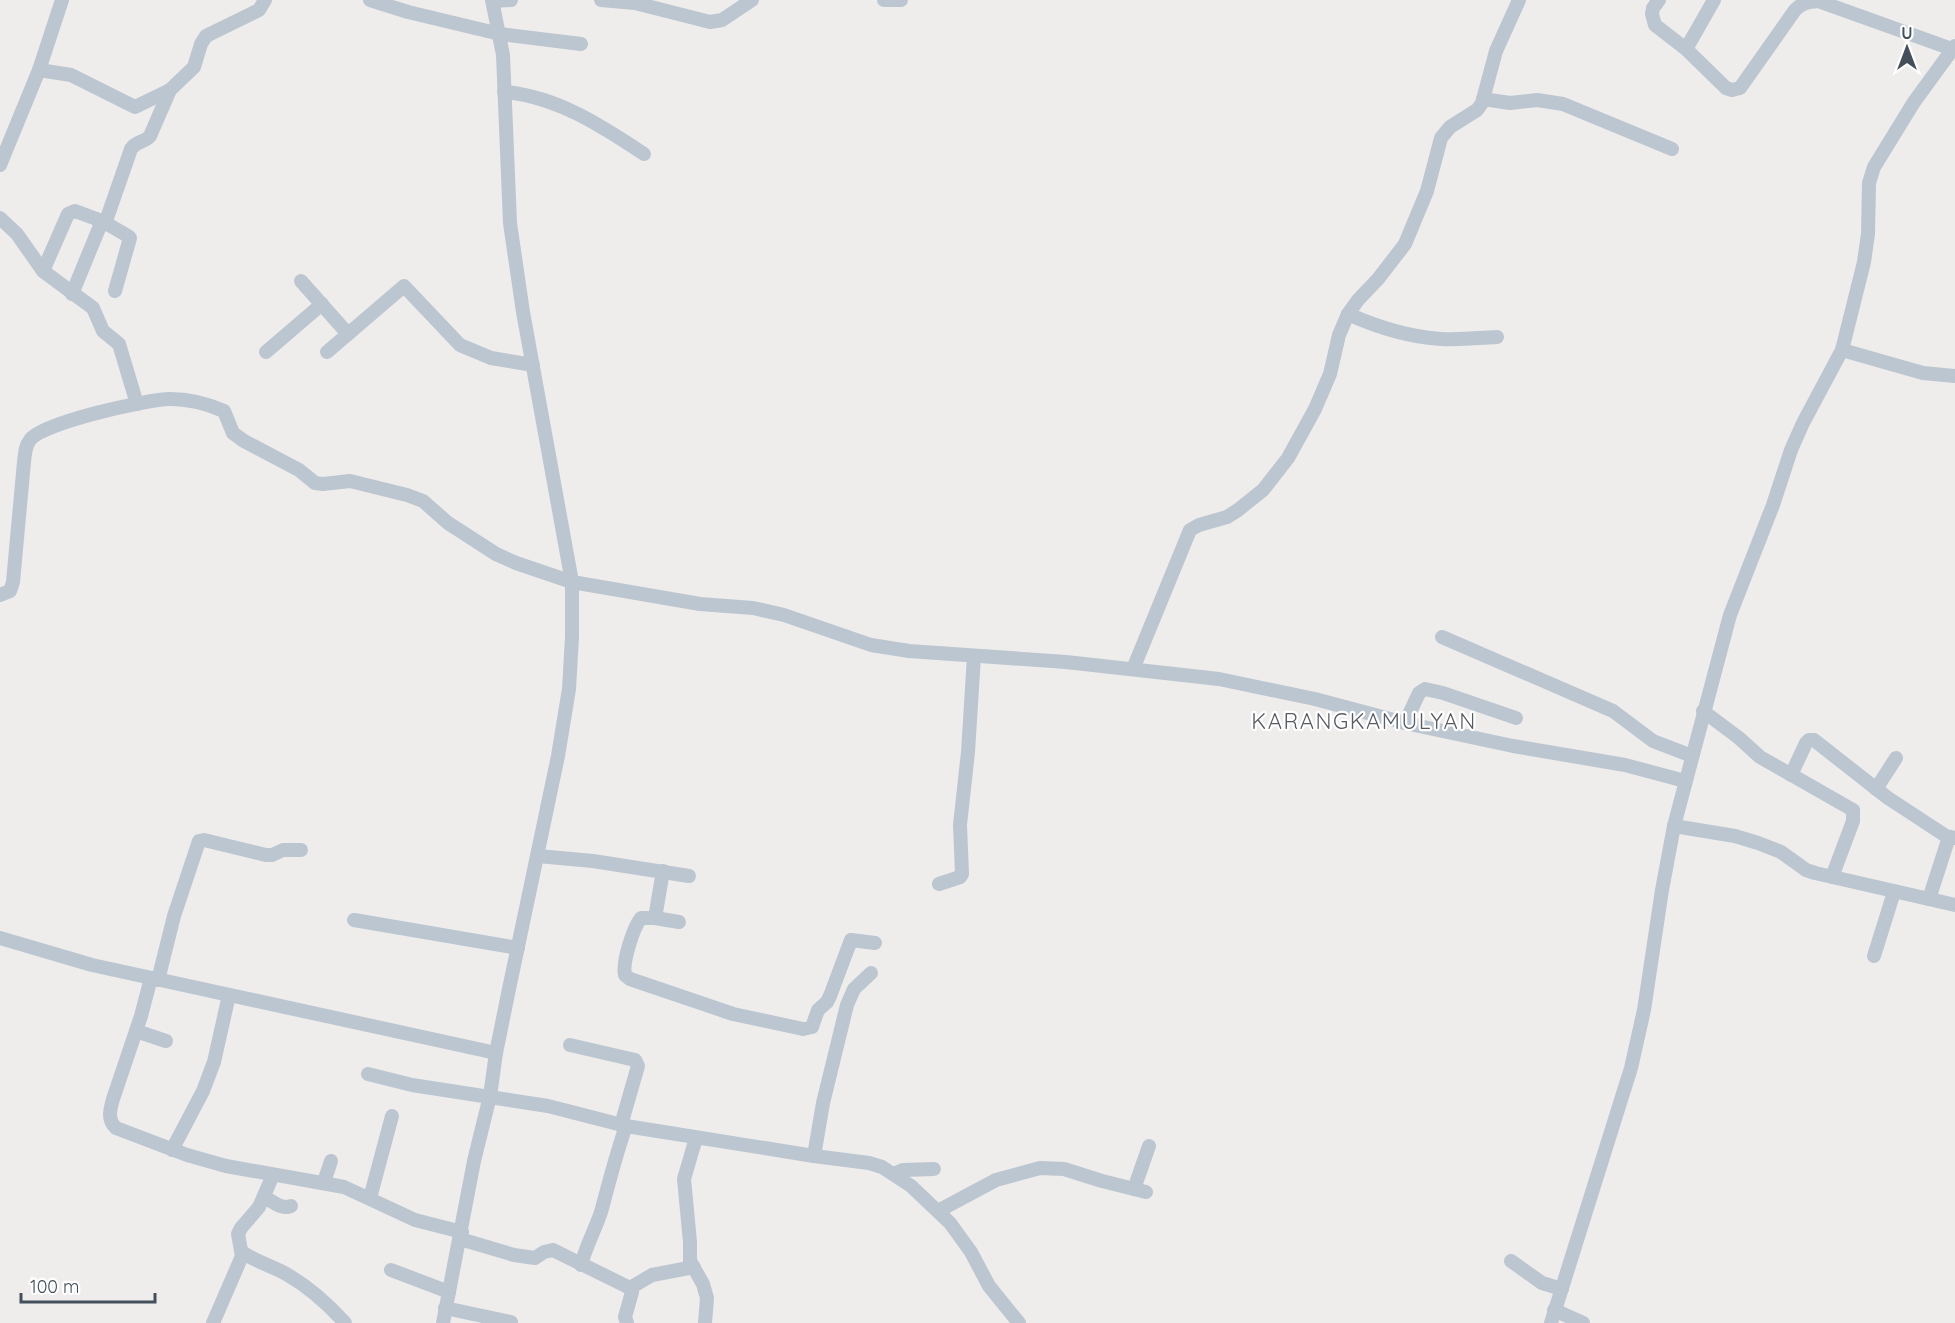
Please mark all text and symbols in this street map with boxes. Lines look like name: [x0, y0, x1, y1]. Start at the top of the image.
north arrow: [1877, 18, 1937, 78]
text: U: [1901, 23, 1913, 43]
district label: KARANGKAMULYAN: [1251, 707, 1477, 735]
scale bar: [21, 1266, 154, 1304]
text: 100 m: [30, 1275, 79, 1298]

